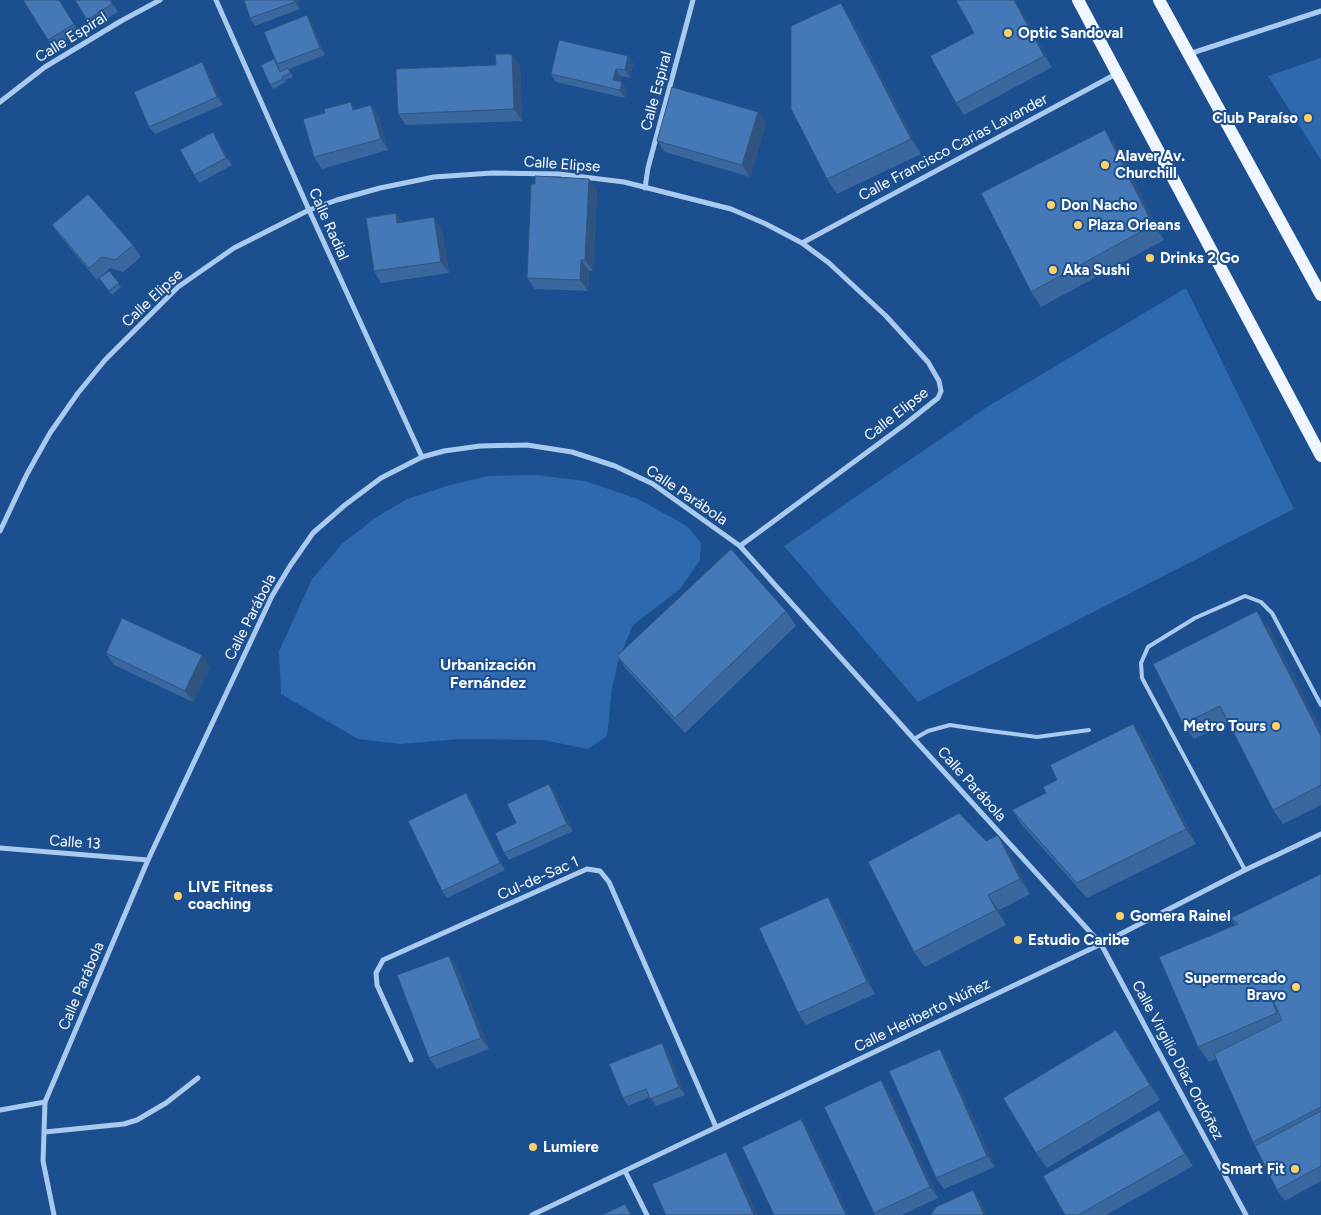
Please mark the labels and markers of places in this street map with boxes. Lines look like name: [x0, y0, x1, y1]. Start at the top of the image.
place label: Optic Sandoval: [1018, 24, 1123, 42]
marker: Optic Sandoval: [1002, 27, 1014, 39]
place label: Club Paraíso: [1212, 109, 1298, 127]
marker: Club Paraíso: [1302, 112, 1314, 124]
place label: Alaver Av. Churchill: [1115, 147, 1185, 182]
marker: Alaver Av. Churchill: [1099, 159, 1111, 171]
place label: Don Nacho: [1061, 196, 1138, 214]
marker: Don Nacho: [1045, 199, 1057, 211]
place label: Plaza Orleans: [1088, 216, 1180, 234]
marker: Plaza Orleans: [1072, 219, 1084, 231]
place label: Drinks 2 Go: [1160, 249, 1240, 267]
marker: Drinks 2 Go: [1144, 252, 1156, 264]
place label: Aka Sushi: [1063, 261, 1130, 279]
marker: Aka Sushi: [1047, 264, 1059, 276]
place label: Metro Tours: [1183, 717, 1266, 735]
marker: Metro Tours: [1270, 720, 1282, 732]
place label: LIVE Fitness coaching: [188, 878, 273, 913]
marker: LIVE Fitness coaching: [172, 890, 184, 902]
place label: Gomera Rainel: [1130, 907, 1231, 925]
marker: Gomera Rainel: [1114, 910, 1126, 922]
place label: Estudio Caribe: [1028, 931, 1130, 949]
marker: Estudio Caribe: [1012, 934, 1024, 946]
place label: Supermercado Bravo: [1184, 969, 1286, 1004]
marker: Supermercado Bravo: [1290, 981, 1302, 993]
place label: Lumiere: [543, 1138, 600, 1156]
marker: Lumiere: [527, 1141, 539, 1153]
place label: Smart Fit: [1221, 1160, 1285, 1178]
marker: Smart Fit: [1289, 1163, 1301, 1175]

